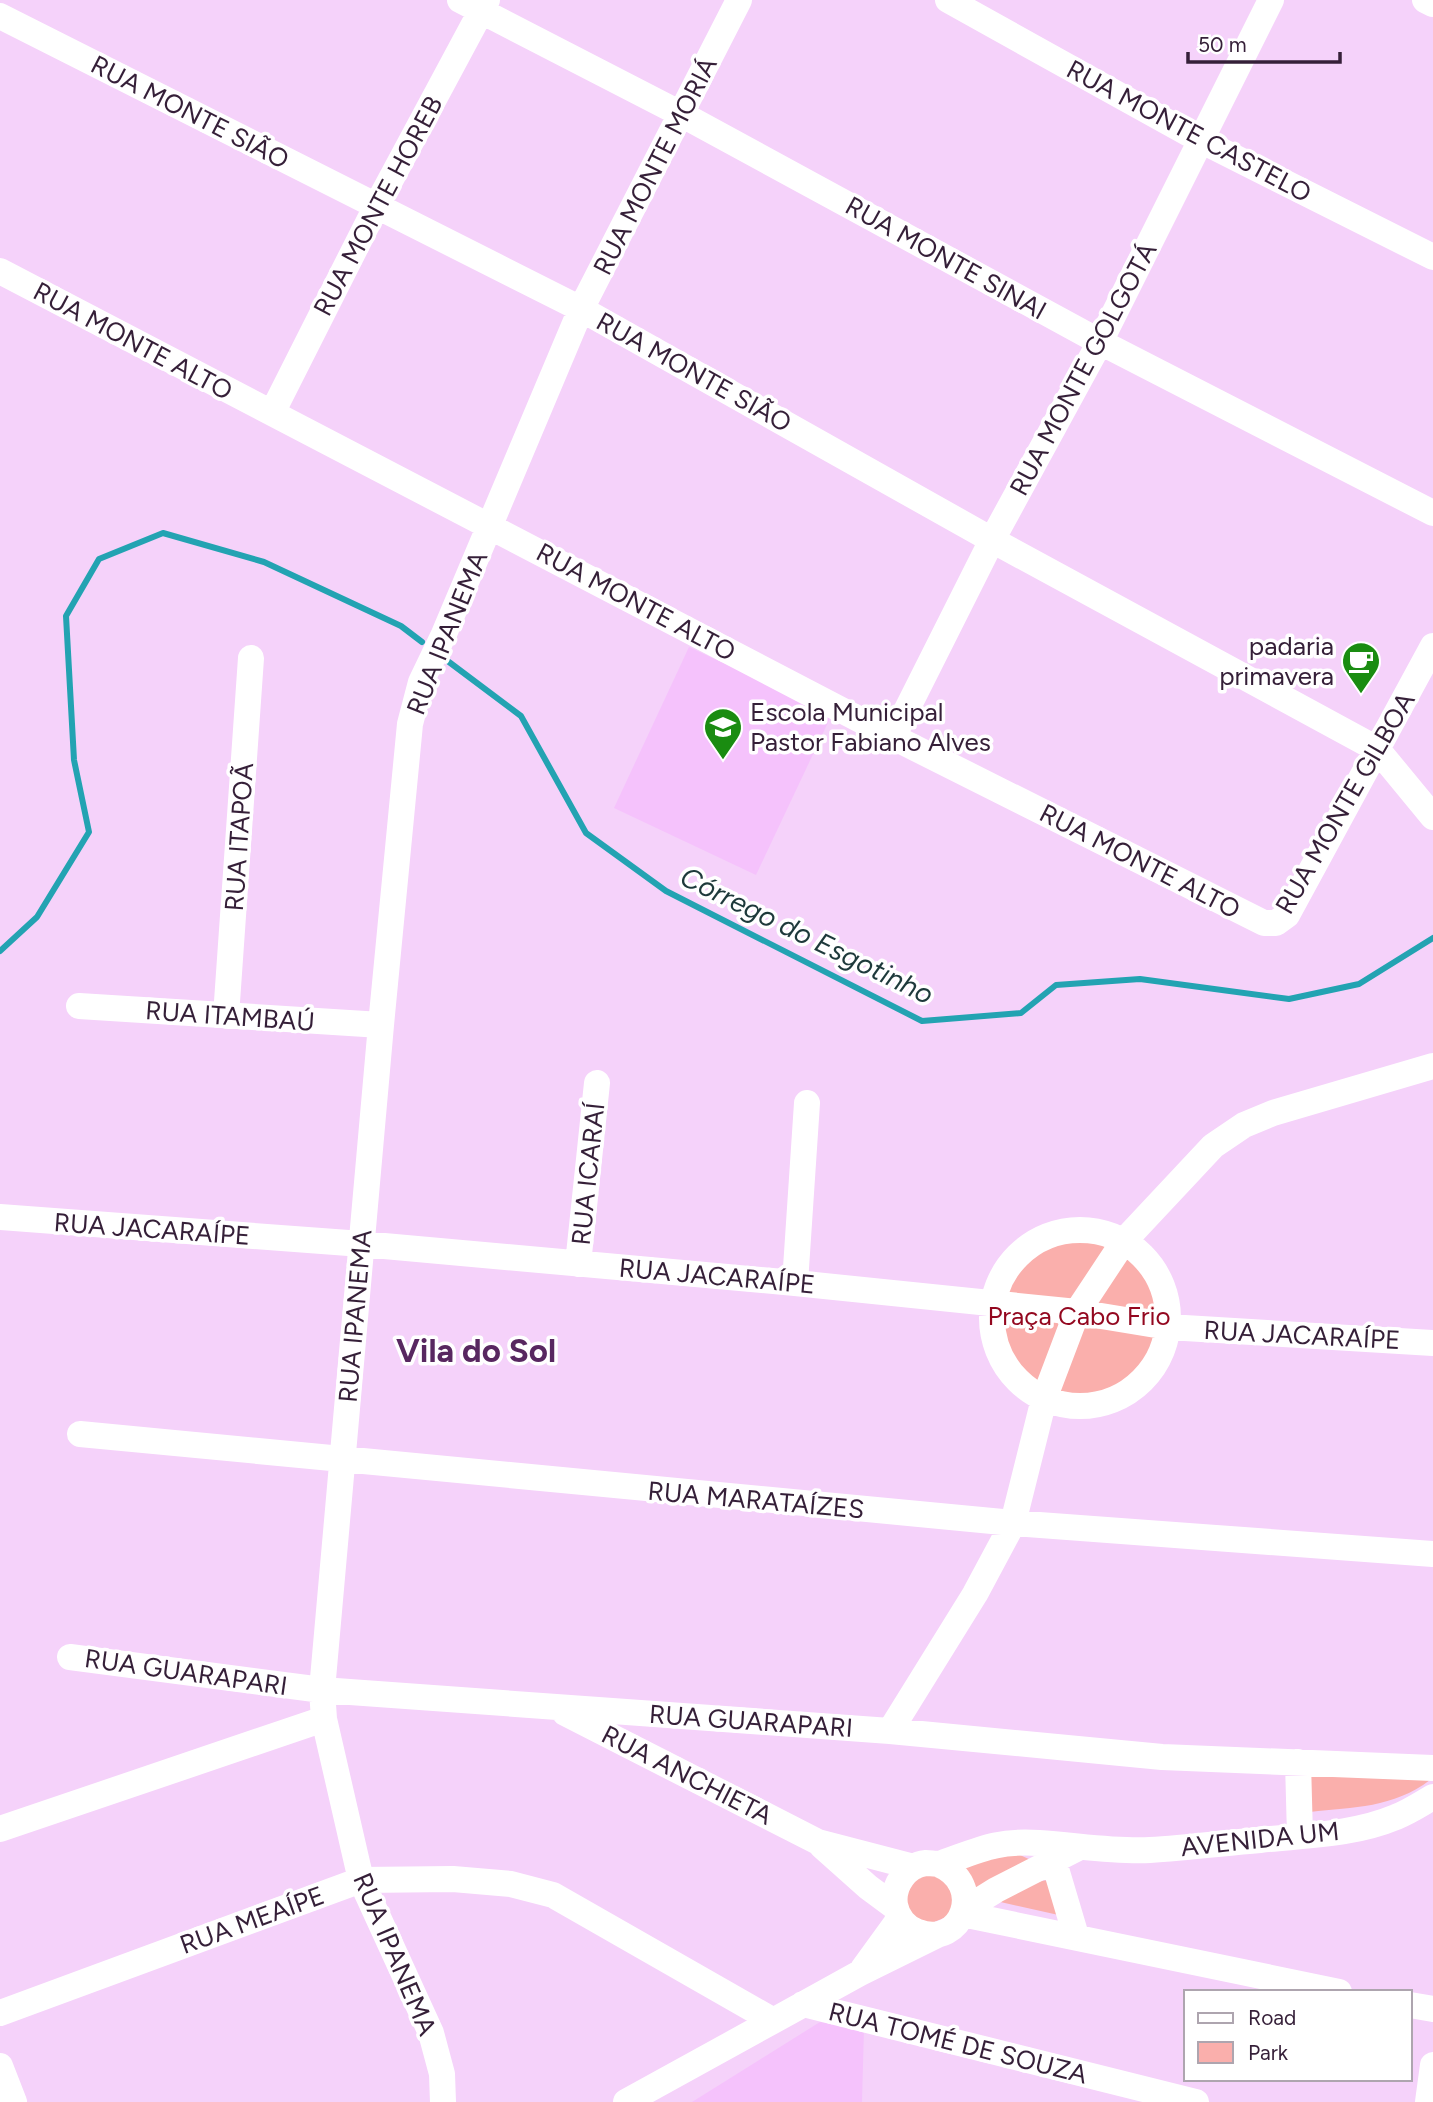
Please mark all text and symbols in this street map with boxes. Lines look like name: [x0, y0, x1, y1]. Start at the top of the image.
scale bar: [1188, 21, 1340, 65]
text: 50 m: [1198, 32, 1247, 57]
street label: RUA MONTE SIÃO: [86, 48, 294, 176]
street label: RUA MONTE MORIÁ: [586, 51, 724, 280]
street label: RUA MONTE CASTELO: [1061, 53, 1317, 209]
street label: RUA MONTE HOREB: [307, 91, 449, 321]
street label: RUA MONTE SINAI: [840, 189, 1052, 327]
street label: RUA MONTE GOLGOTÁ: [1003, 237, 1164, 501]
street label: RUA MONTE ALTO: [28, 275, 238, 407]
street label: RUA MONTE SIÃO: [591, 305, 797, 439]
street label: RUA MONTE ALTO: [531, 536, 741, 668]
street label: RUA IPANEMA: [400, 546, 494, 719]
place label: padaria primavera: [1219, 630, 1334, 692]
cafe icon: padaria primavera: [1340, 640, 1382, 695]
street label: RUA MONTE GILBOA: [1268, 686, 1422, 920]
place label: Escola Municipal Pastor Fabiano Alves: [750, 696, 991, 758]
school or university icon: Escola Municipal Pastor Fabiano Alves: [702, 706, 744, 761]
street label: RUA ITAPOÃ: [218, 761, 260, 912]
street label: RUA MONTE ALTO: [1034, 797, 1246, 925]
water label: Córrego do Esgotinho: [675, 859, 939, 1011]
street label: RUA ITAMBAÚ: [144, 994, 316, 1038]
street label: RUA ICARAÍ: [565, 1100, 611, 1247]
street label: RUA JACARAÍPE: [53, 1206, 251, 1252]
street label: RUA IPANEMA: [332, 1228, 379, 1404]
street label: RUA JACARAÍPE: [618, 1251, 816, 1301]
park label: Praça Cabo Frio: [987, 1300, 1171, 1332]
street label: RUA JACARAÍPE: [1203, 1314, 1401, 1356]
district label: Vila do Sol: [396, 1331, 556, 1370]
street label: RUA MARATAÍZES: [646, 1475, 866, 1525]
street label: RUA GUARAPARI: [83, 1642, 289, 1702]
street label: RUA GUARAPARI: [648, 1698, 854, 1744]
street label: RUA ANCHIETA: [596, 1718, 778, 1832]
street label: AVENIDA UM: [1179, 1815, 1341, 1863]
street label: RUA IPANEMA: [346, 1868, 444, 2040]
street label: RUA MEAÍPE: [176, 1879, 328, 1961]
legend: [1184, 1990, 1412, 2081]
street label: RUA TOMÉ DE SOUZA: [825, 1995, 1091, 2091]
text: Road: [1248, 2005, 1296, 2030]
text: Park: [1248, 2040, 1289, 2065]

